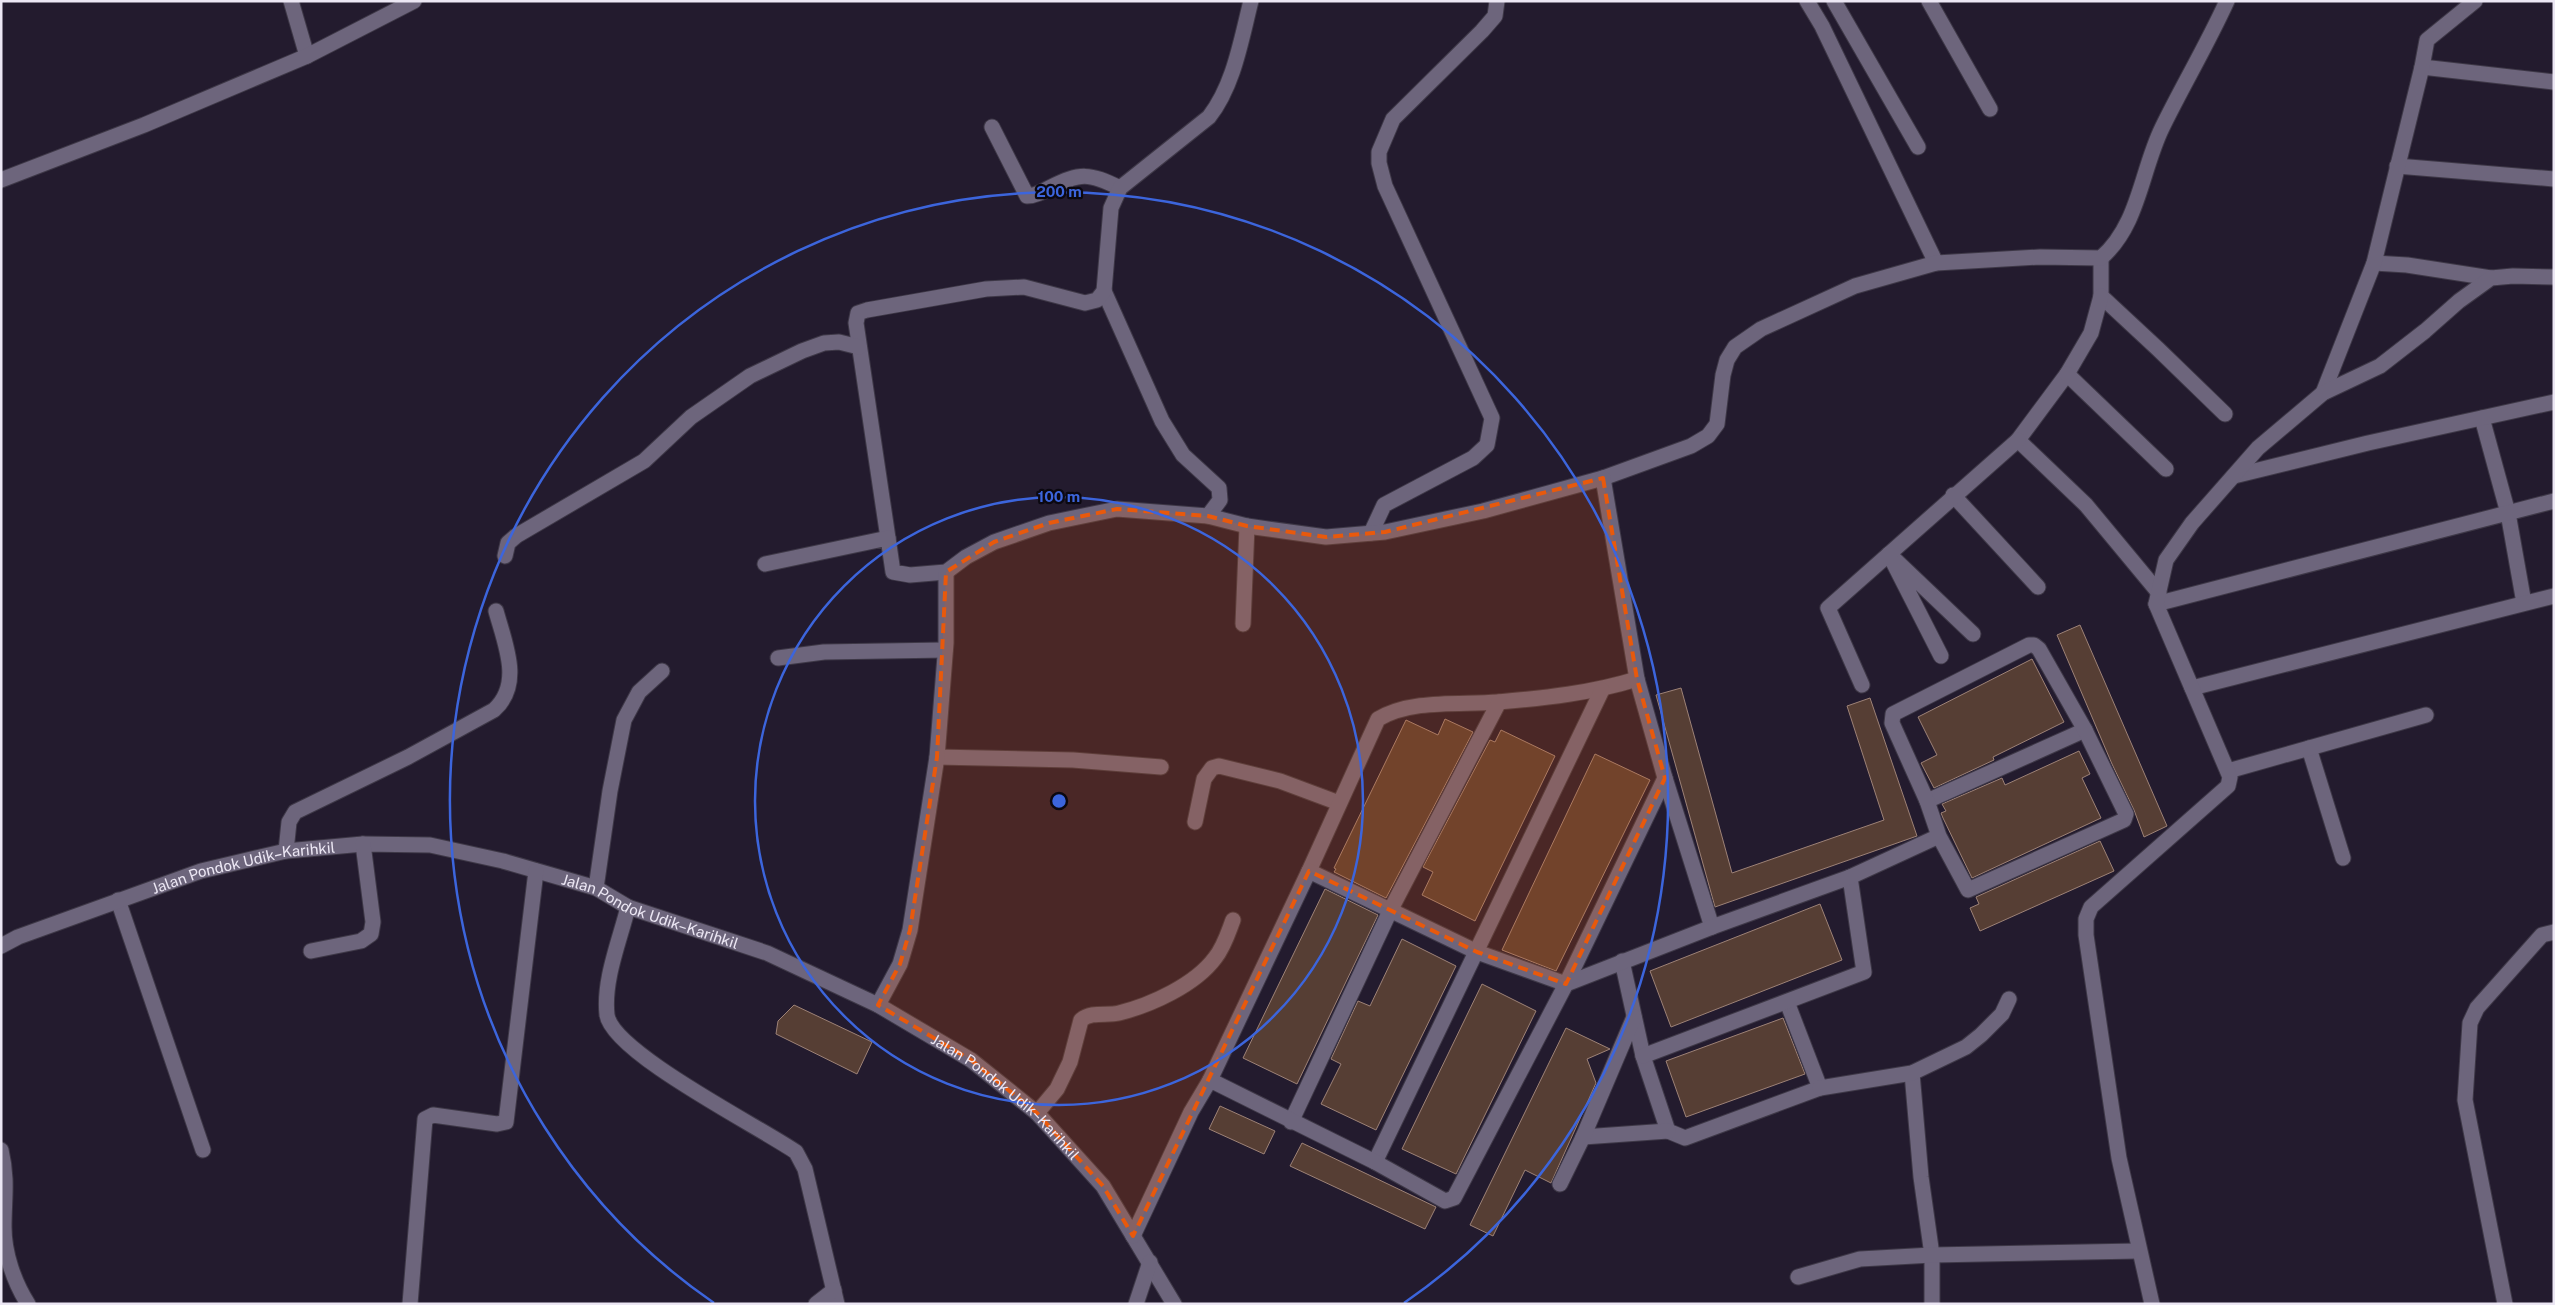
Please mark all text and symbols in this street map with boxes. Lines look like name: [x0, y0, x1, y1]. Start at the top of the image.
text: 200 m: [1036, 183, 1082, 200]
text: 100 m: [1038, 488, 1080, 505]
centre of rings: [1050, 792, 1068, 810]
street label: Jalan Pondok Udik–Karihkil: [149, 838, 336, 897]
street label: Jalan Pondok Udik–Karihkil: [560, 870, 741, 952]
street label: Jalan Pondok Udik–Karihkil: [928, 1030, 1083, 1163]

